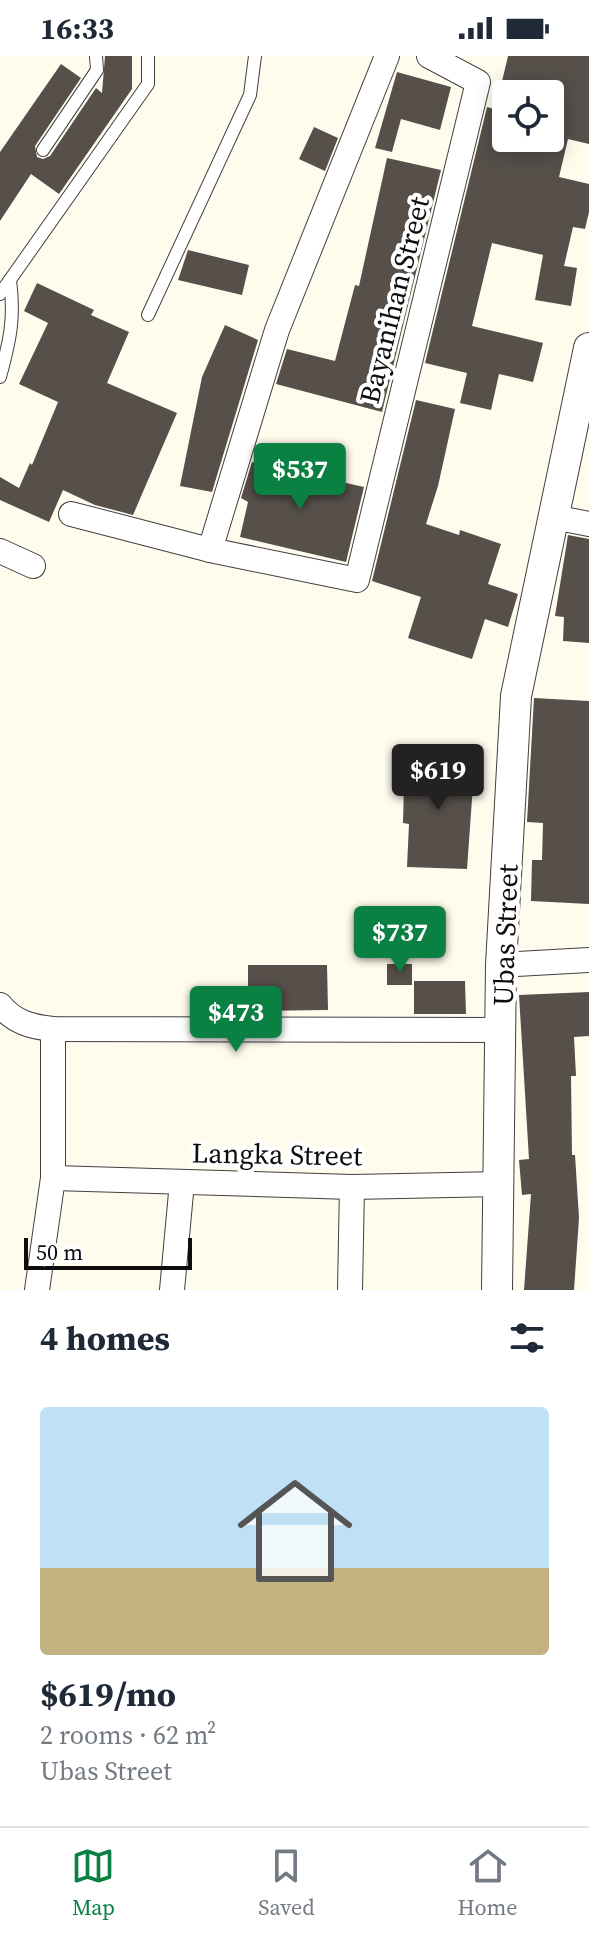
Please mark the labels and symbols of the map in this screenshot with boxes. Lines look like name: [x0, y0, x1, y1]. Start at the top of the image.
street label: Bayanihan Street: [350, 192, 438, 407]
pin: $537: [253, 443, 347, 511]
pin: $619: [391, 744, 485, 812]
street label: Ubas Street: [484, 863, 526, 1007]
pin: $737: [353, 906, 447, 974]
pin: $473: [189, 986, 283, 1054]
street label: Langka Street: [191, 1134, 363, 1175]
scale bar: [24, 1234, 192, 1270]

